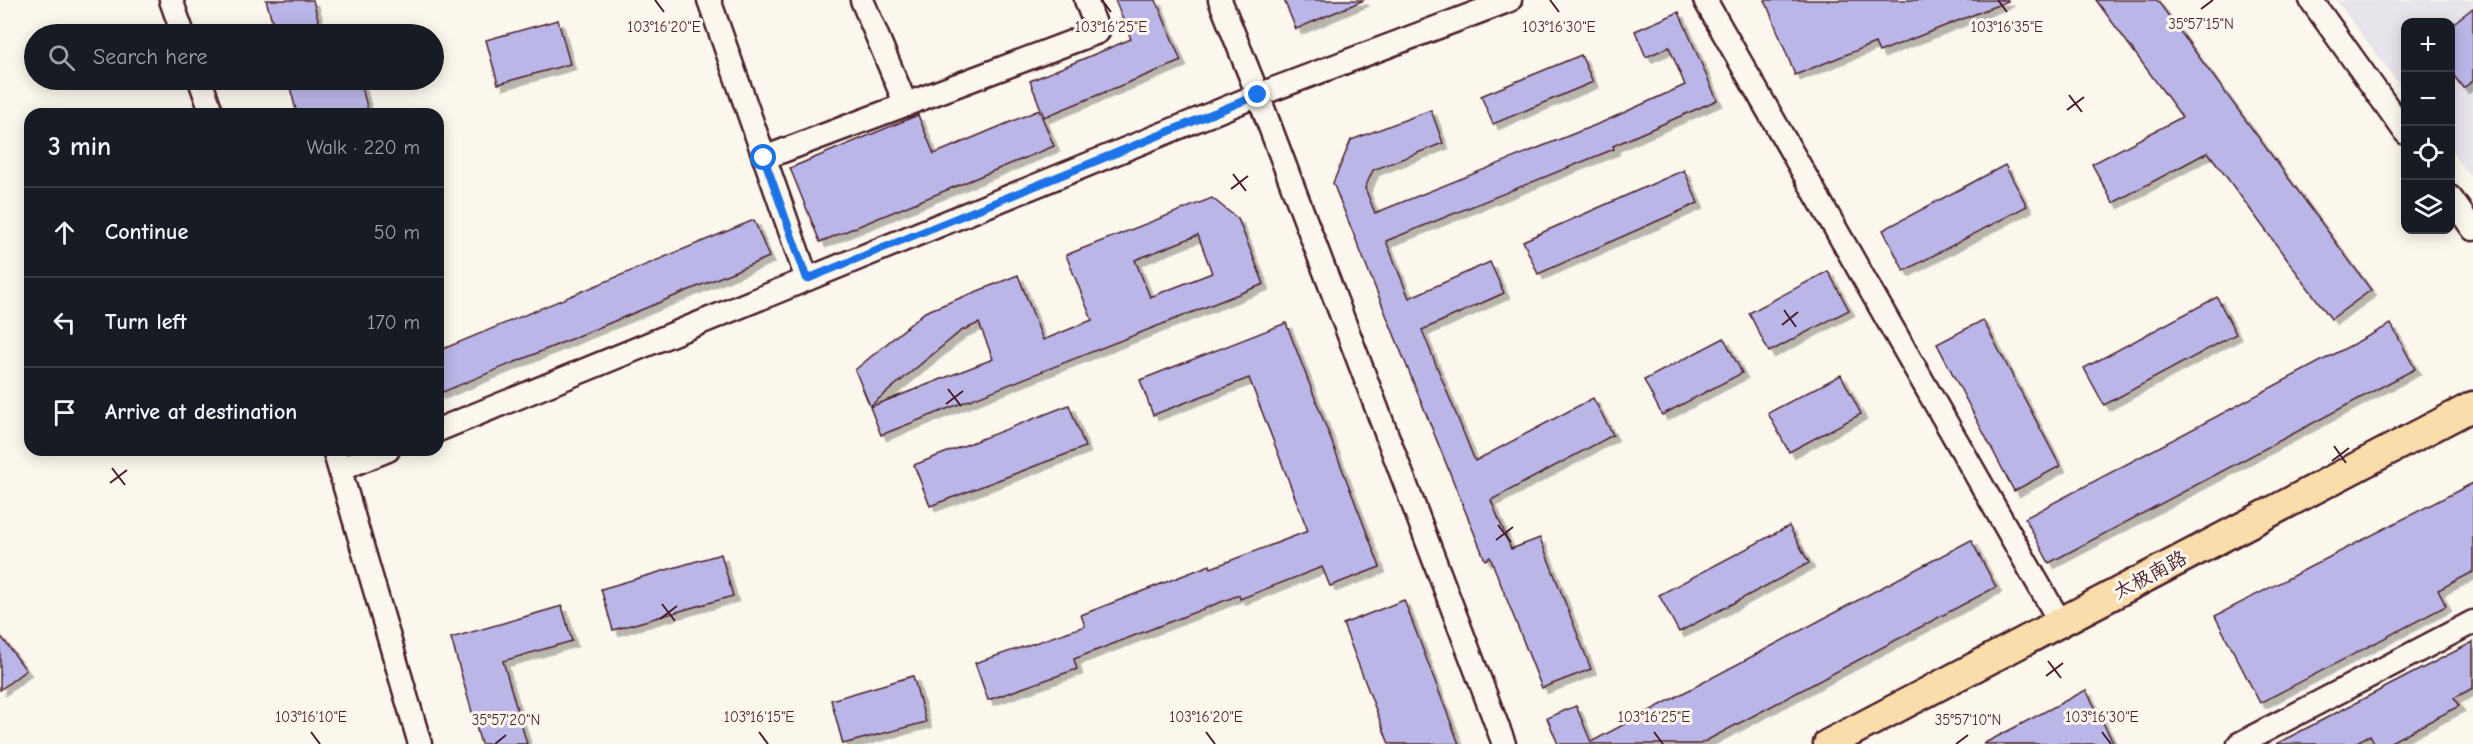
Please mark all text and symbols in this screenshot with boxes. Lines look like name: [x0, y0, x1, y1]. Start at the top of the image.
text: 35°57'15"N: [2168, 15, 2234, 33]
text: 103°16'20"E: [627, 18, 701, 36]
text: 103°16'25"E: [1075, 18, 1147, 36]
text: 103°16'30"E: [1522, 18, 1596, 36]
text: 103°16'35"E: [1971, 18, 2043, 36]
map controls: [2401, 18, 2455, 234]
button: +: [2401, 18, 2455, 72]
search box: [24, 24, 444, 90]
icon: search: [45, 41, 78, 74]
text: Search here: [93, 44, 208, 70]
button: −: [2401, 72, 2455, 126]
route end: [1244, 81, 1270, 107]
button: locate: [2401, 126, 2455, 180]
text: 3 min: [48, 132, 111, 162]
text: Walk · 220 m: [306, 136, 420, 159]
route start: [750, 144, 776, 170]
button: layers: [2401, 180, 2455, 234]
icon: ahead: [48, 216, 81, 249]
text: Continue: [105, 219, 188, 245]
text: 50 m: [374, 221, 420, 244]
icon: left: [48, 306, 81, 339]
text: Turn left: [105, 309, 187, 335]
text: 170 m: [367, 311, 420, 334]
icon: arrive: [48, 396, 81, 429]
text: Arrive at destination: [105, 399, 297, 425]
street label: 太极南路: [2109, 546, 2192, 604]
text: 103°16'10"E: [275, 708, 347, 726]
text: 103°16'15"E: [724, 708, 794, 726]
text: 103°16'20"E: [1169, 708, 1243, 726]
text: 103°16'25"E: [1618, 708, 1690, 726]
text: 103°16'30"E: [2065, 708, 2139, 726]
text: 35°57'20"N: [472, 711, 540, 729]
text: 35°57'10"N: [1935, 711, 2001, 729]

